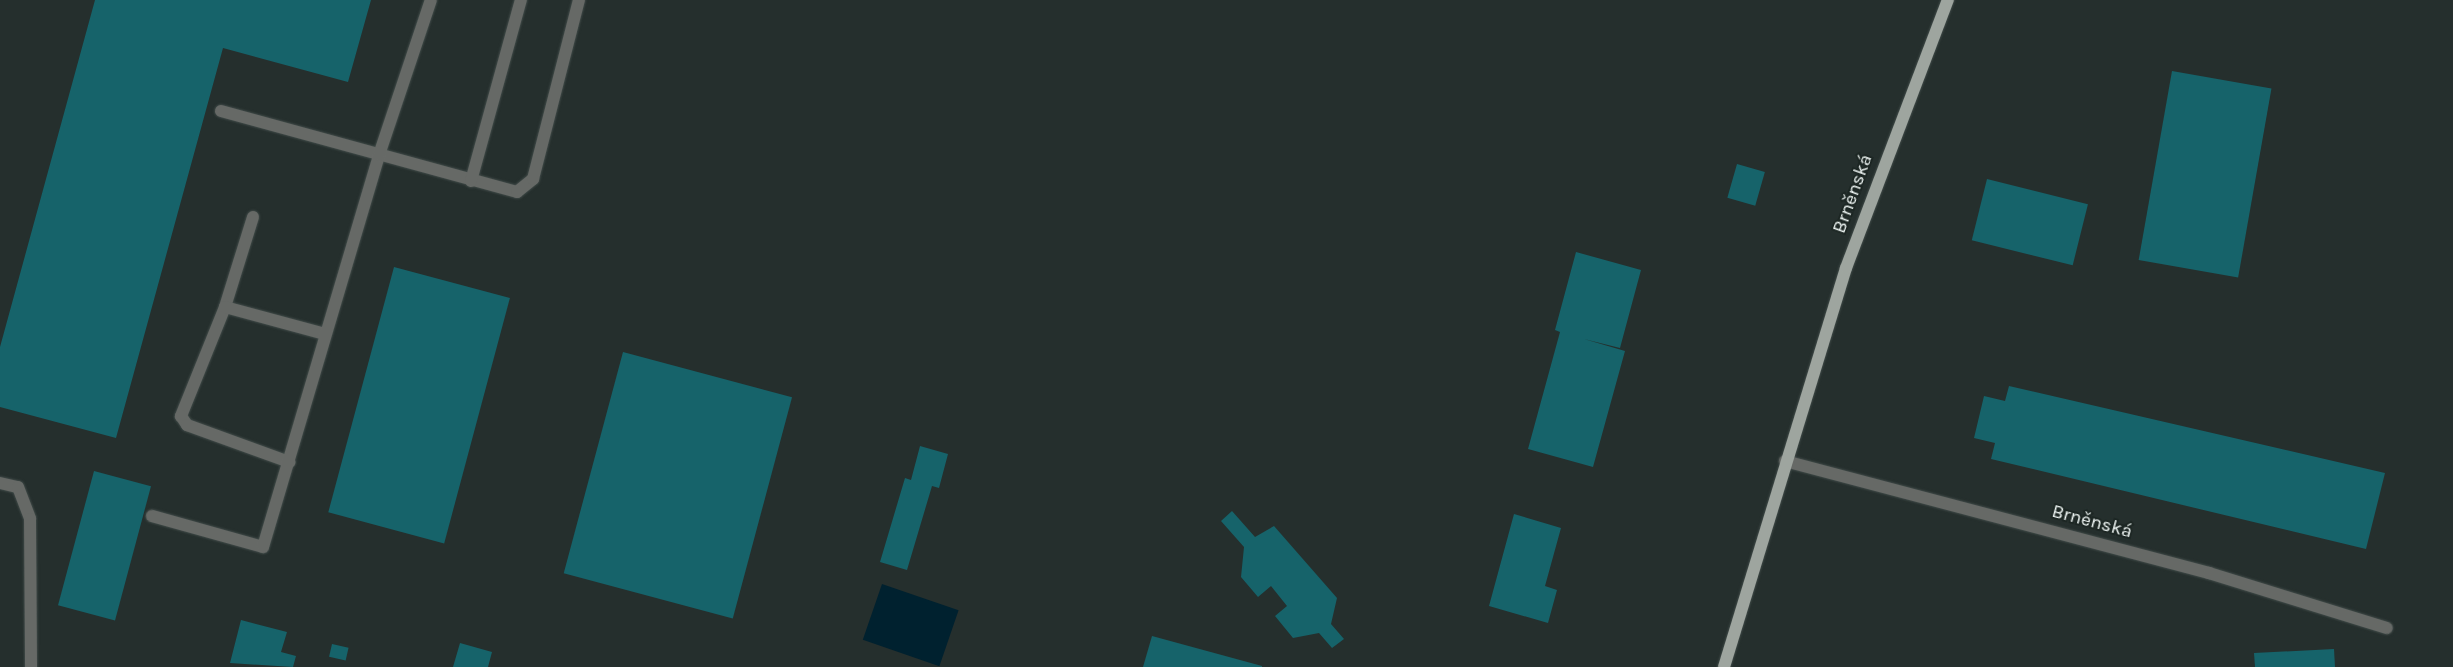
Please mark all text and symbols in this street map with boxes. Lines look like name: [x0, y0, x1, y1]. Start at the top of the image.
street label: Brněnská: [1828, 151, 1878, 237]
street label: Brněnská: [2049, 500, 2135, 544]

